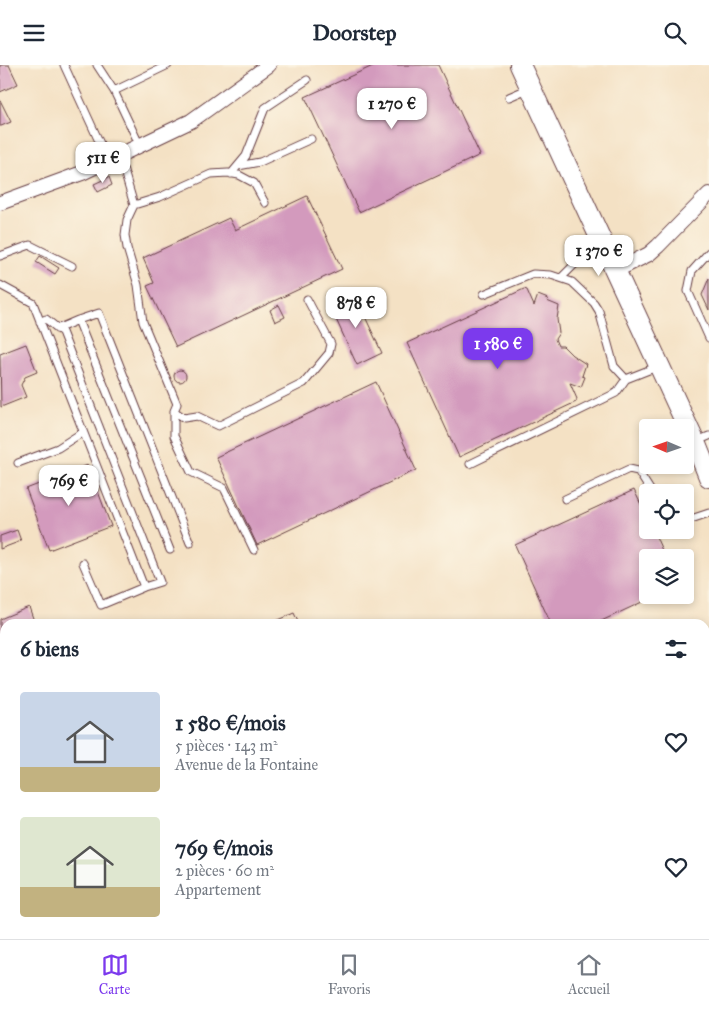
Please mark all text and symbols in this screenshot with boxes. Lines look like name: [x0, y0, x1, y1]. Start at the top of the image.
icon: menu: [20, 19, 48, 47]
text: Doorstep: [312, 19, 397, 46]
icon: search: [661, 19, 689, 47]
pin: 1 270 €: [346, 87, 438, 130]
text: 1 270 €: [368, 94, 416, 113]
pin: 511 €: [68, 141, 138, 184]
text: 511 €: [86, 148, 120, 167]
pin: 1 370 €: [553, 235, 645, 277]
text: 1 370 €: [575, 241, 623, 260]
pin: 878 €: [321, 287, 391, 329]
text: 878 €: [337, 293, 375, 312]
pin: 1 580 €: [452, 327, 544, 370]
text: 1 580 €: [474, 334, 522, 353]
north arrow: [639, 419, 694, 474]
map controls: [639, 419, 694, 604]
pin: 769 €: [34, 465, 104, 507]
text: 769 €: [50, 471, 88, 490]
button: locate: [639, 484, 694, 539]
button: layers: [639, 549, 694, 604]
icon: filters: [662, 635, 690, 663]
text: 6 biens: [20, 636, 79, 662]
text: 1 580 €/mois: [175, 710, 286, 736]
icon: home: [60, 712, 120, 772]
icon: heart: [662, 728, 690, 756]
text: 5 pièces · 143 m²: [175, 736, 278, 755]
text: Avenue de la Fontaine: [175, 755, 318, 774]
text: 769 €/mois: [175, 835, 273, 861]
icon: home: [60, 837, 120, 897]
icon: heart: [662, 853, 690, 881]
text: 2 pièces · 60 m²: [175, 861, 274, 880]
text: Appartement: [175, 880, 261, 899]
tab: Carte: [99, 951, 130, 998]
tab: Favoris: [328, 951, 370, 998]
tab: Accueil: [568, 951, 610, 998]

